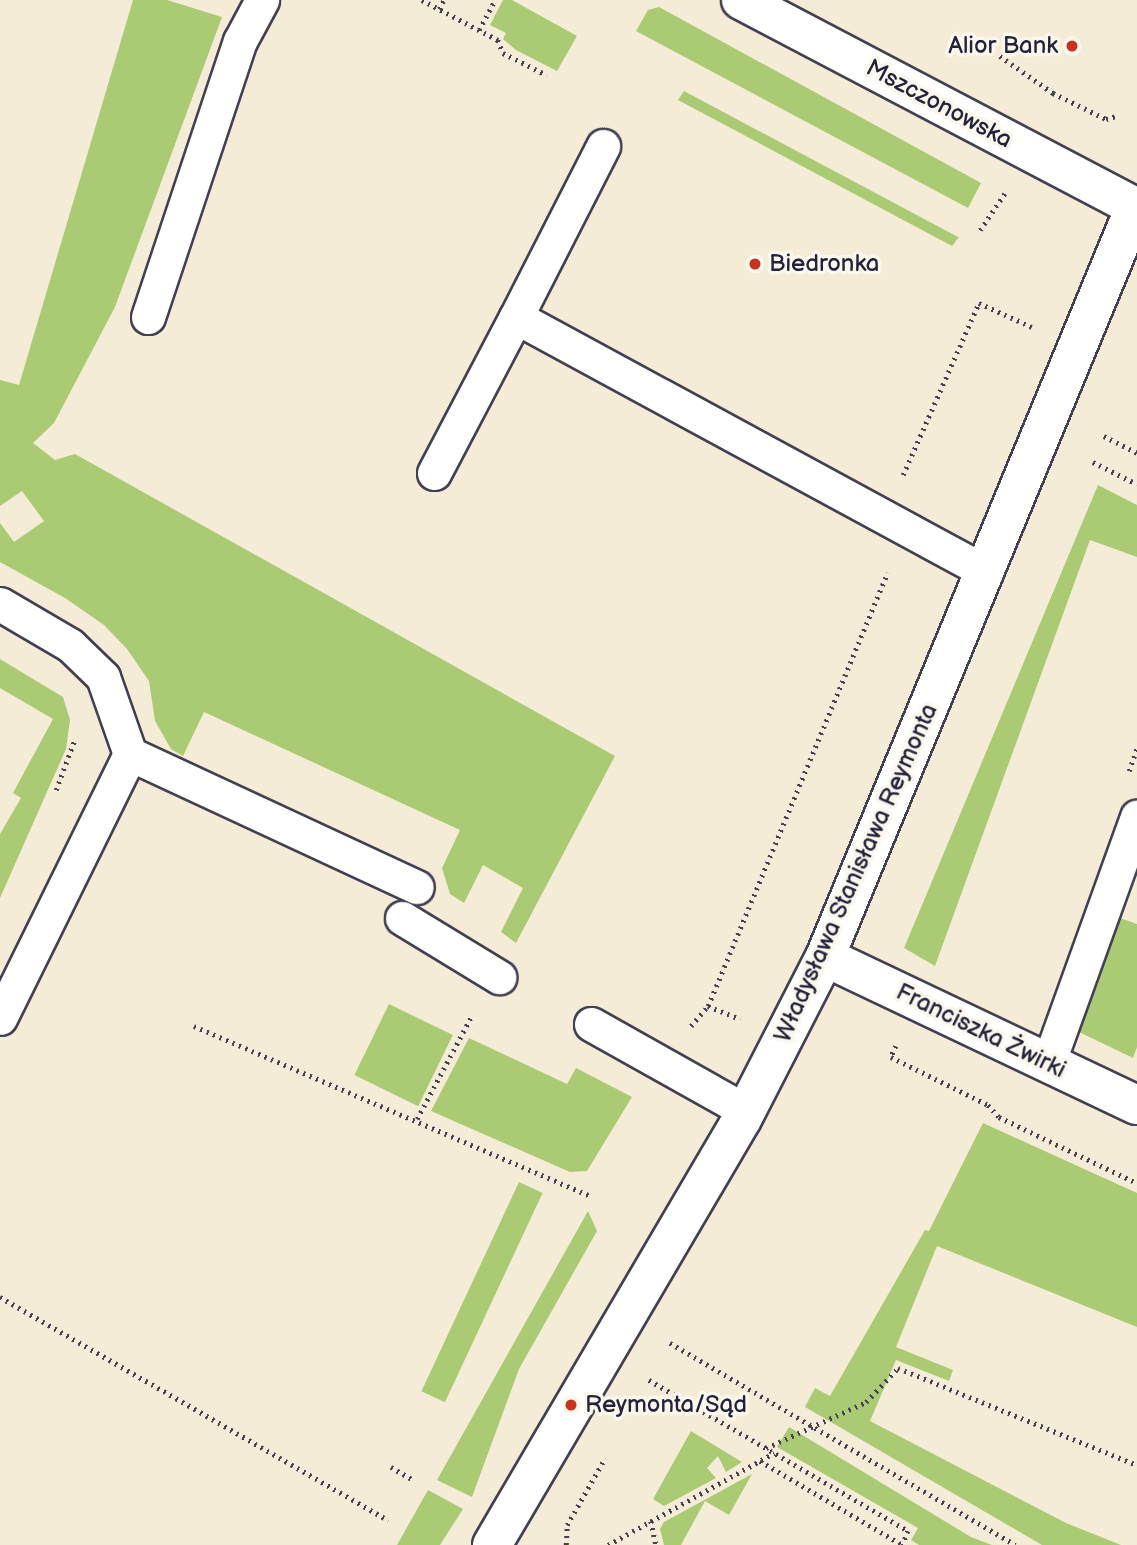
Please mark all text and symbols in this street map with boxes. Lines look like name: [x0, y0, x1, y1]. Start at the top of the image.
place label: Alior Bank: [948, 32, 1058, 60]
marker: Alior Bank: [1064, 38, 1080, 54]
street label: Mszczonowska: [861, 53, 1017, 155]
place label: Biedronka: [769, 250, 879, 278]
marker: Biedronka: [747, 256, 763, 272]
street label: Władysława Stanisława Reymonta: [768, 699, 944, 1047]
street label: Franciszka Żwirki: [891, 977, 1071, 1085]
place label: Reymonta/Sąd: [585, 1391, 747, 1419]
marker: Reymonta/Sąd: [563, 1397, 579, 1413]

